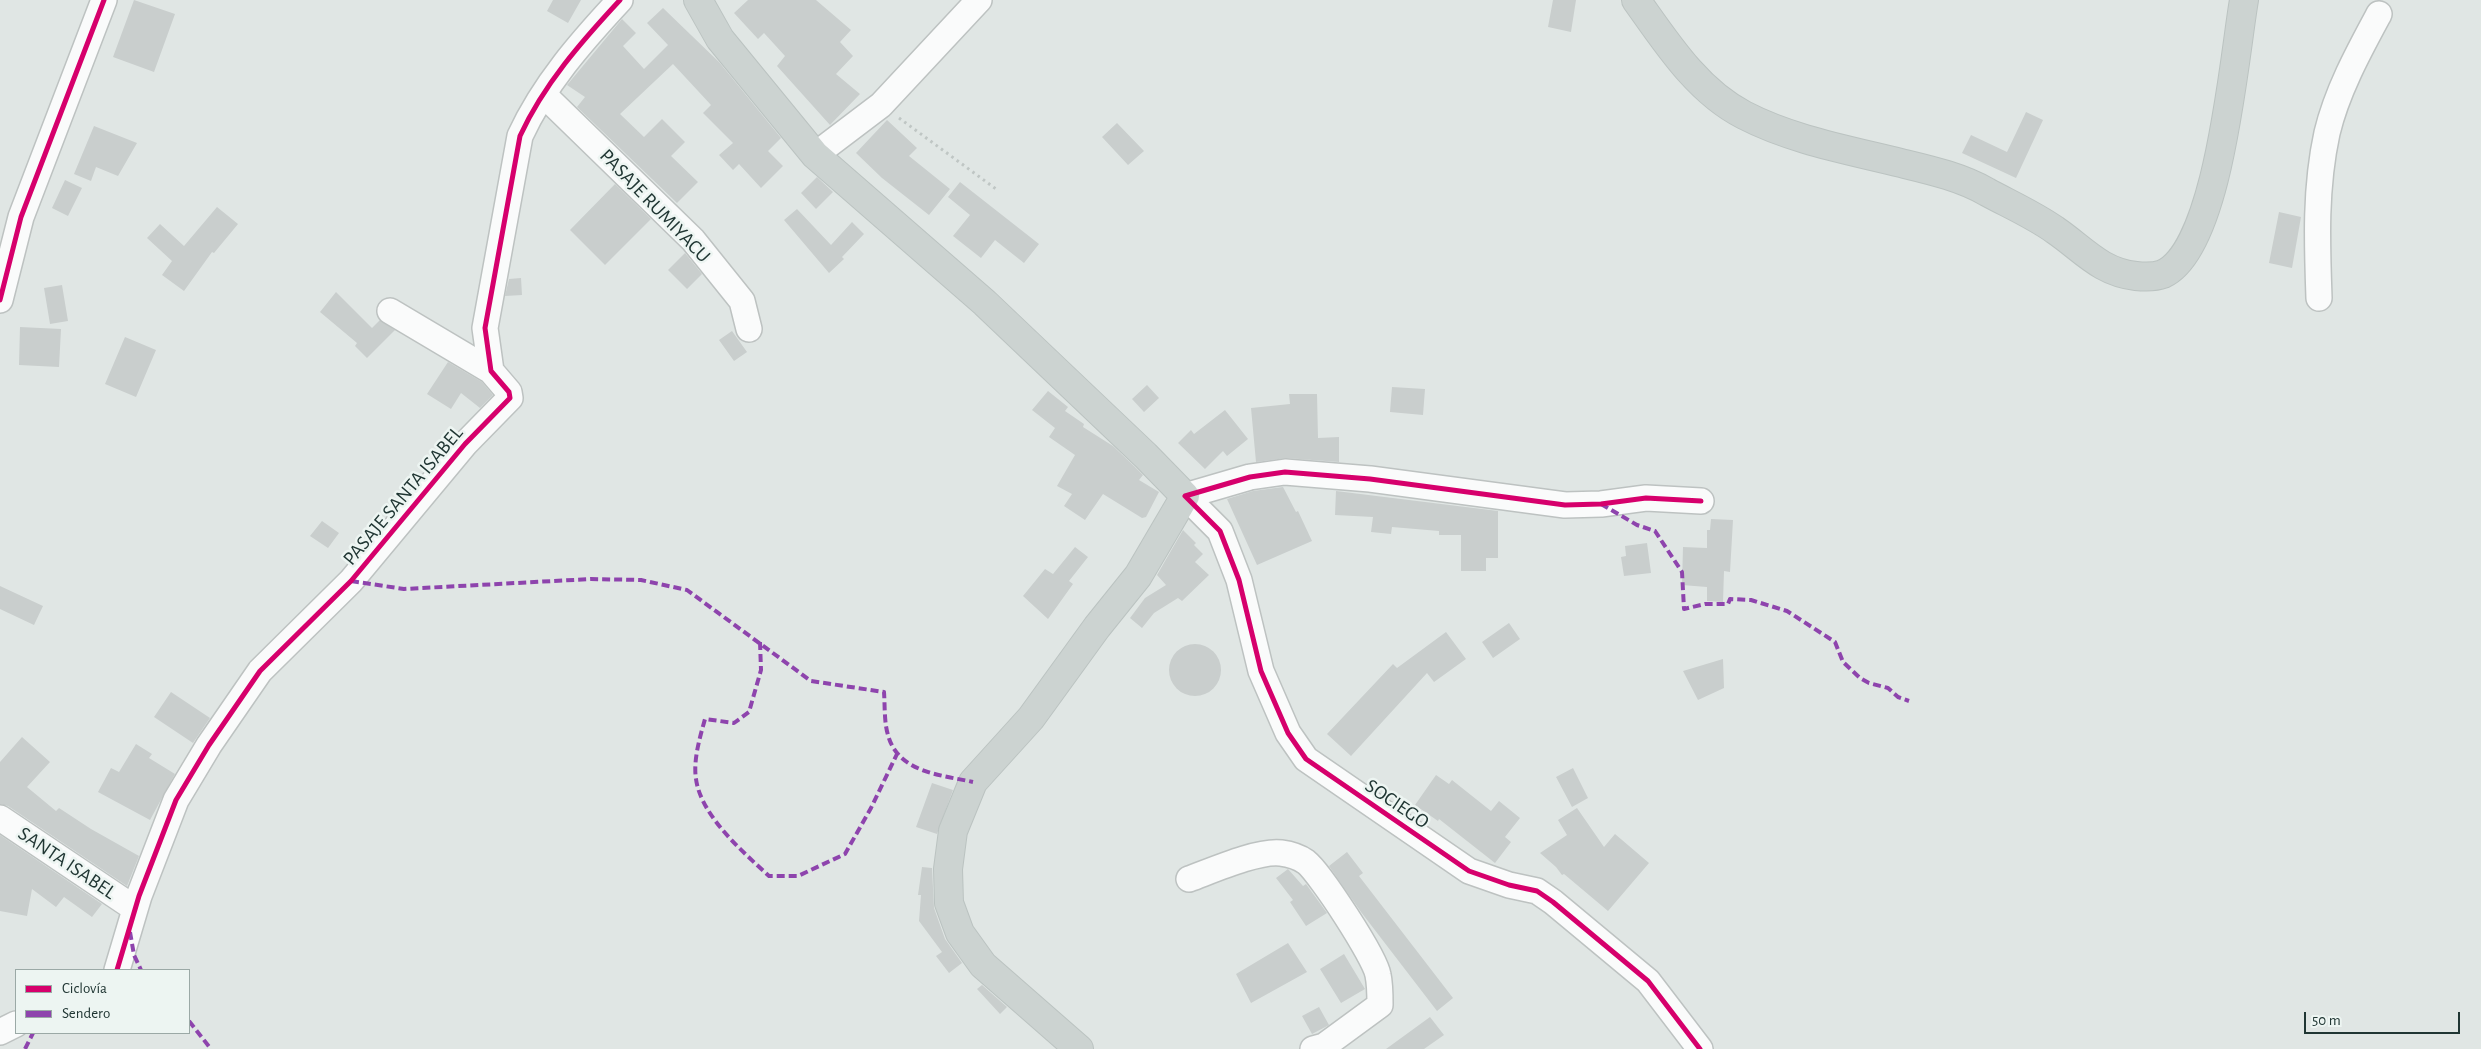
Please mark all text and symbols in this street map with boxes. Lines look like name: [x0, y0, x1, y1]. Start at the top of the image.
street label: PASAJE RUMIYACU: [595, 144, 715, 268]
street label: PASAJE SANTA ISABEL: [338, 422, 468, 570]
street label: SOCIEGO: [1360, 774, 1434, 834]
street label: SANTA ISABEL: [13, 821, 121, 905]
legend: [15, 969, 190, 1034]
text: Ciclovía: [62, 981, 107, 996]
scale bar: [2306, 1002, 2462, 1034]
text: Sendero: [62, 1006, 110, 1021]
text: 50 m: [2312, 1013, 2341, 1028]

